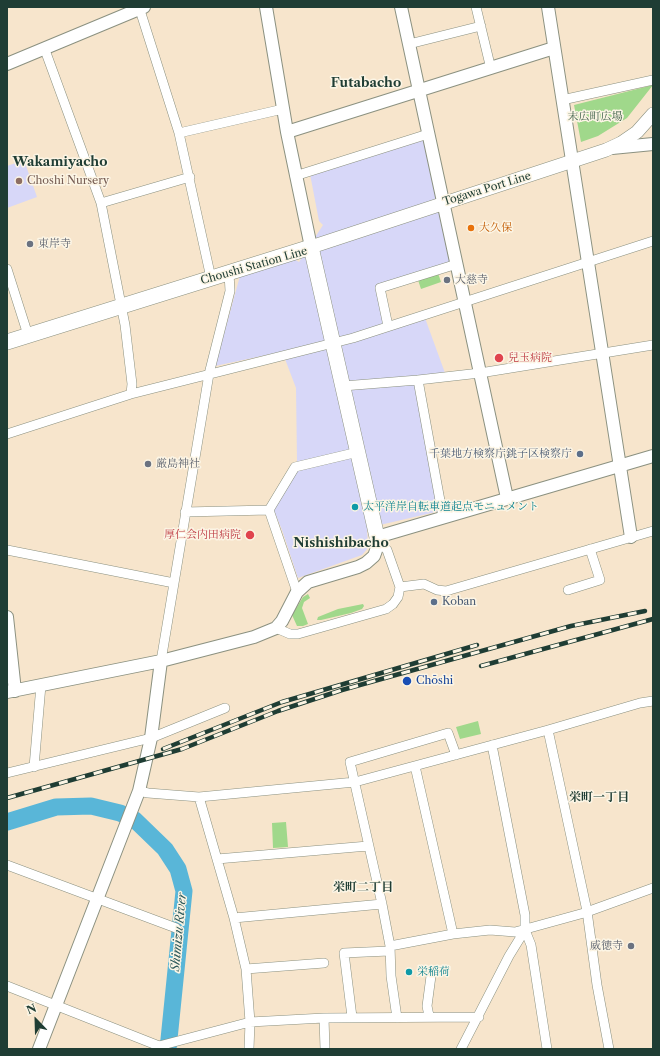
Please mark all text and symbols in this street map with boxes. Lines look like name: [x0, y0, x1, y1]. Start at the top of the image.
district label: Futabacho: [331, 75, 401, 91]
park label: 末広町広場: [568, 110, 622, 124]
district label: Wakamiyacho: [13, 154, 107, 170]
street label: Togawa Port Line: [441, 169, 533, 209]
place label: Choshi Nursery: [27, 174, 109, 188]
marker: Choshi Nursery: [14, 176, 24, 186]
place label: 大久保: [479, 221, 512, 235]
marker: 大久保: [466, 223, 476, 233]
place label: 東岸寺: [38, 237, 71, 251]
marker: 東岸寺: [25, 239, 35, 249]
street label: Choushi Station Line: [199, 244, 309, 288]
place label: 大慈寺: [455, 273, 488, 287]
marker: 大慈寺: [442, 275, 452, 285]
place label: 兒玉病院: [508, 351, 552, 365]
marker: 兒玉病院: [493, 352, 505, 364]
place label: 千葉地方検察庁銚子区検察庁: [429, 447, 572, 461]
marker: 千葉地方検察庁銚子区検察庁: [575, 449, 585, 459]
place label: 厳島神社: [156, 457, 200, 471]
marker: 厳島神社: [143, 459, 153, 469]
place label: 太平洋岸自転車道起点モニュメント: [363, 500, 539, 514]
marker: 太平洋岸自転車道起点モニュメント: [350, 502, 360, 512]
place label: 厚仁会内田病院: [164, 528, 241, 542]
marker: 厚仁会内田病院: [244, 529, 256, 541]
district label: Nishishibacho: [293, 535, 389, 551]
place label: Koban: [442, 595, 476, 609]
marker: Koban: [429, 597, 439, 607]
place label: Chōshi: [416, 674, 453, 688]
marker: Chōshi: [401, 675, 413, 687]
district label: 栄町一丁目: [569, 791, 629, 805]
district label: 栄町二丁目: [333, 881, 393, 895]
water label: Shimizu River: [168, 892, 190, 972]
place label: 威徳寺: [590, 939, 623, 953]
marker: 威徳寺: [626, 941, 636, 951]
place label: 栄稲荷: [417, 965, 450, 979]
marker: 栄稲荷: [404, 967, 414, 977]
north arrow: [16, 1000, 56, 1040]
text: N: [24, 1001, 38, 1017]

